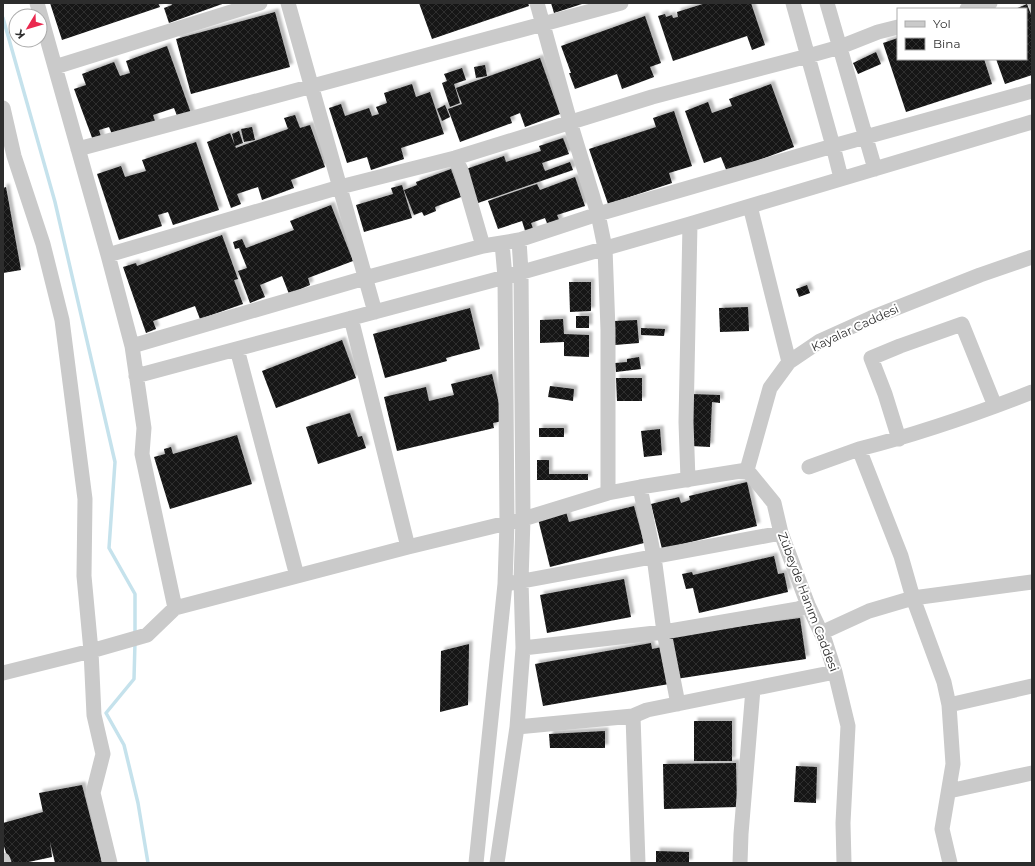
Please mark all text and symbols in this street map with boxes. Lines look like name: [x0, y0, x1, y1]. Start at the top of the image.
north arrow: [8, 8, 48, 48]
legend: [897, 8, 1027, 60]
text: Yol: [933, 16, 951, 31]
text: K: [12, 26, 28, 42]
text: Bina: [933, 36, 960, 51]
street label: Kayalar Caddesi: [809, 301, 901, 354]
street label: Zübeyde Hanım Caddesi: [775, 530, 842, 674]

